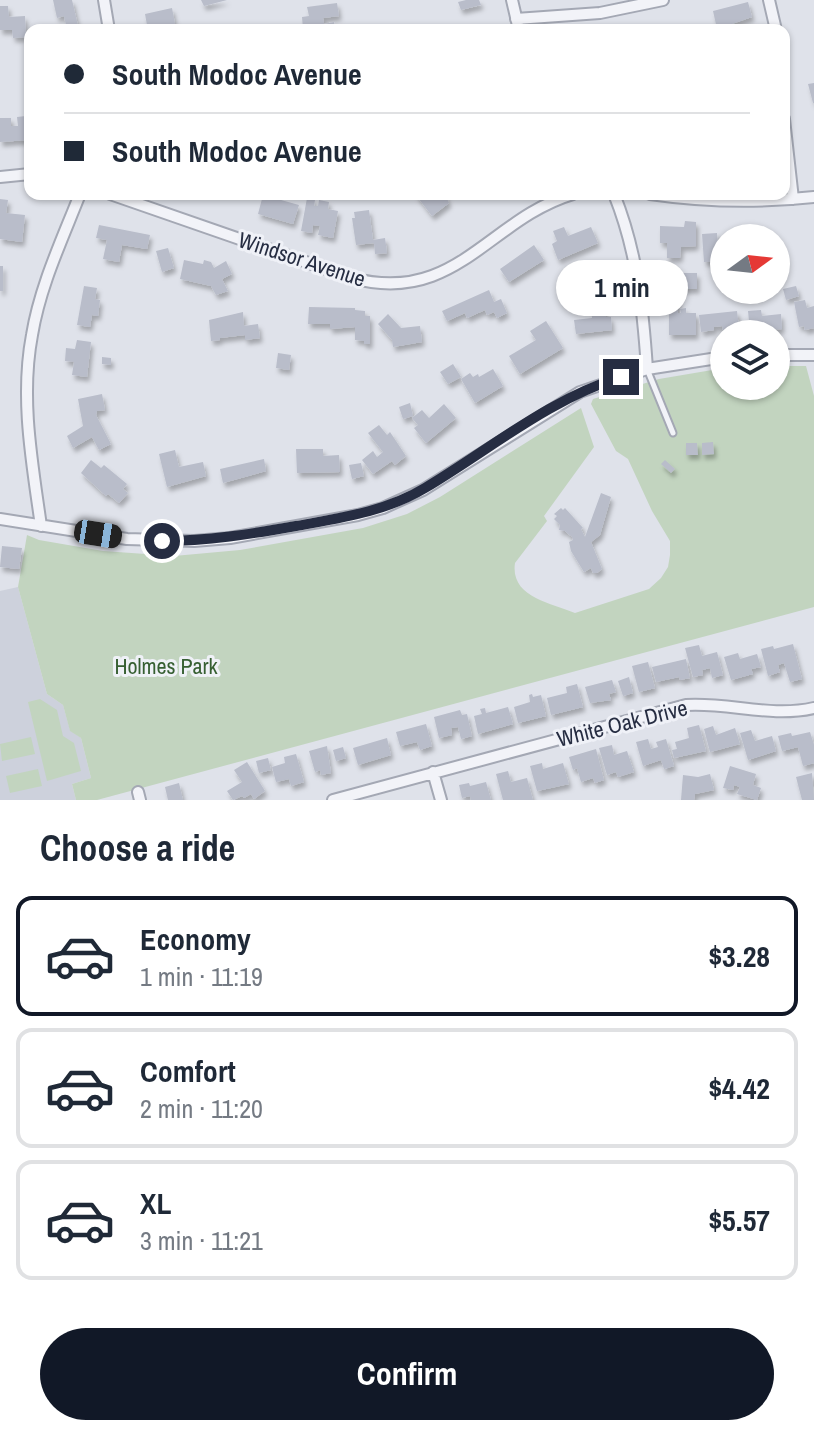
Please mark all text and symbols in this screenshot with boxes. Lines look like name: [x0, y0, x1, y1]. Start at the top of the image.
text: South Modoc Avenue: [112, 54, 362, 94]
text: South Modoc Avenue: [112, 131, 362, 171]
street label: Windsor Avenue: [235, 224, 369, 294]
north arrow: [710, 224, 790, 304]
map controls: [710, 224, 790, 400]
callout: 1 min: [555, 261, 687, 317]
text: 1 min: [594, 270, 650, 305]
button: layers: [710, 320, 790, 400]
route end: [603, 359, 639, 395]
car: [72, 518, 124, 550]
route start: [144, 523, 180, 559]
park label: Holmes Park: [114, 651, 219, 681]
street label: White Oak Drive: [554, 692, 690, 754]
text: Choose a ride: [40, 824, 235, 872]
text: Economy: [140, 919, 251, 959]
icon: car: [44, 920, 116, 992]
text: $3.28: [708, 936, 770, 976]
text: 1 min · 11:19: [140, 959, 263, 994]
text: Comfort: [140, 1051, 236, 1091]
icon: car: [44, 1052, 116, 1124]
text: $4.42: [708, 1068, 770, 1108]
text: 2 min · 11:20: [140, 1091, 263, 1126]
text: XL: [140, 1183, 171, 1223]
icon: car: [44, 1184, 116, 1256]
text: $5.57: [708, 1200, 770, 1240]
text: 3 min · 11:21: [140, 1223, 263, 1258]
button: Confirm: [40, 1328, 774, 1420]

